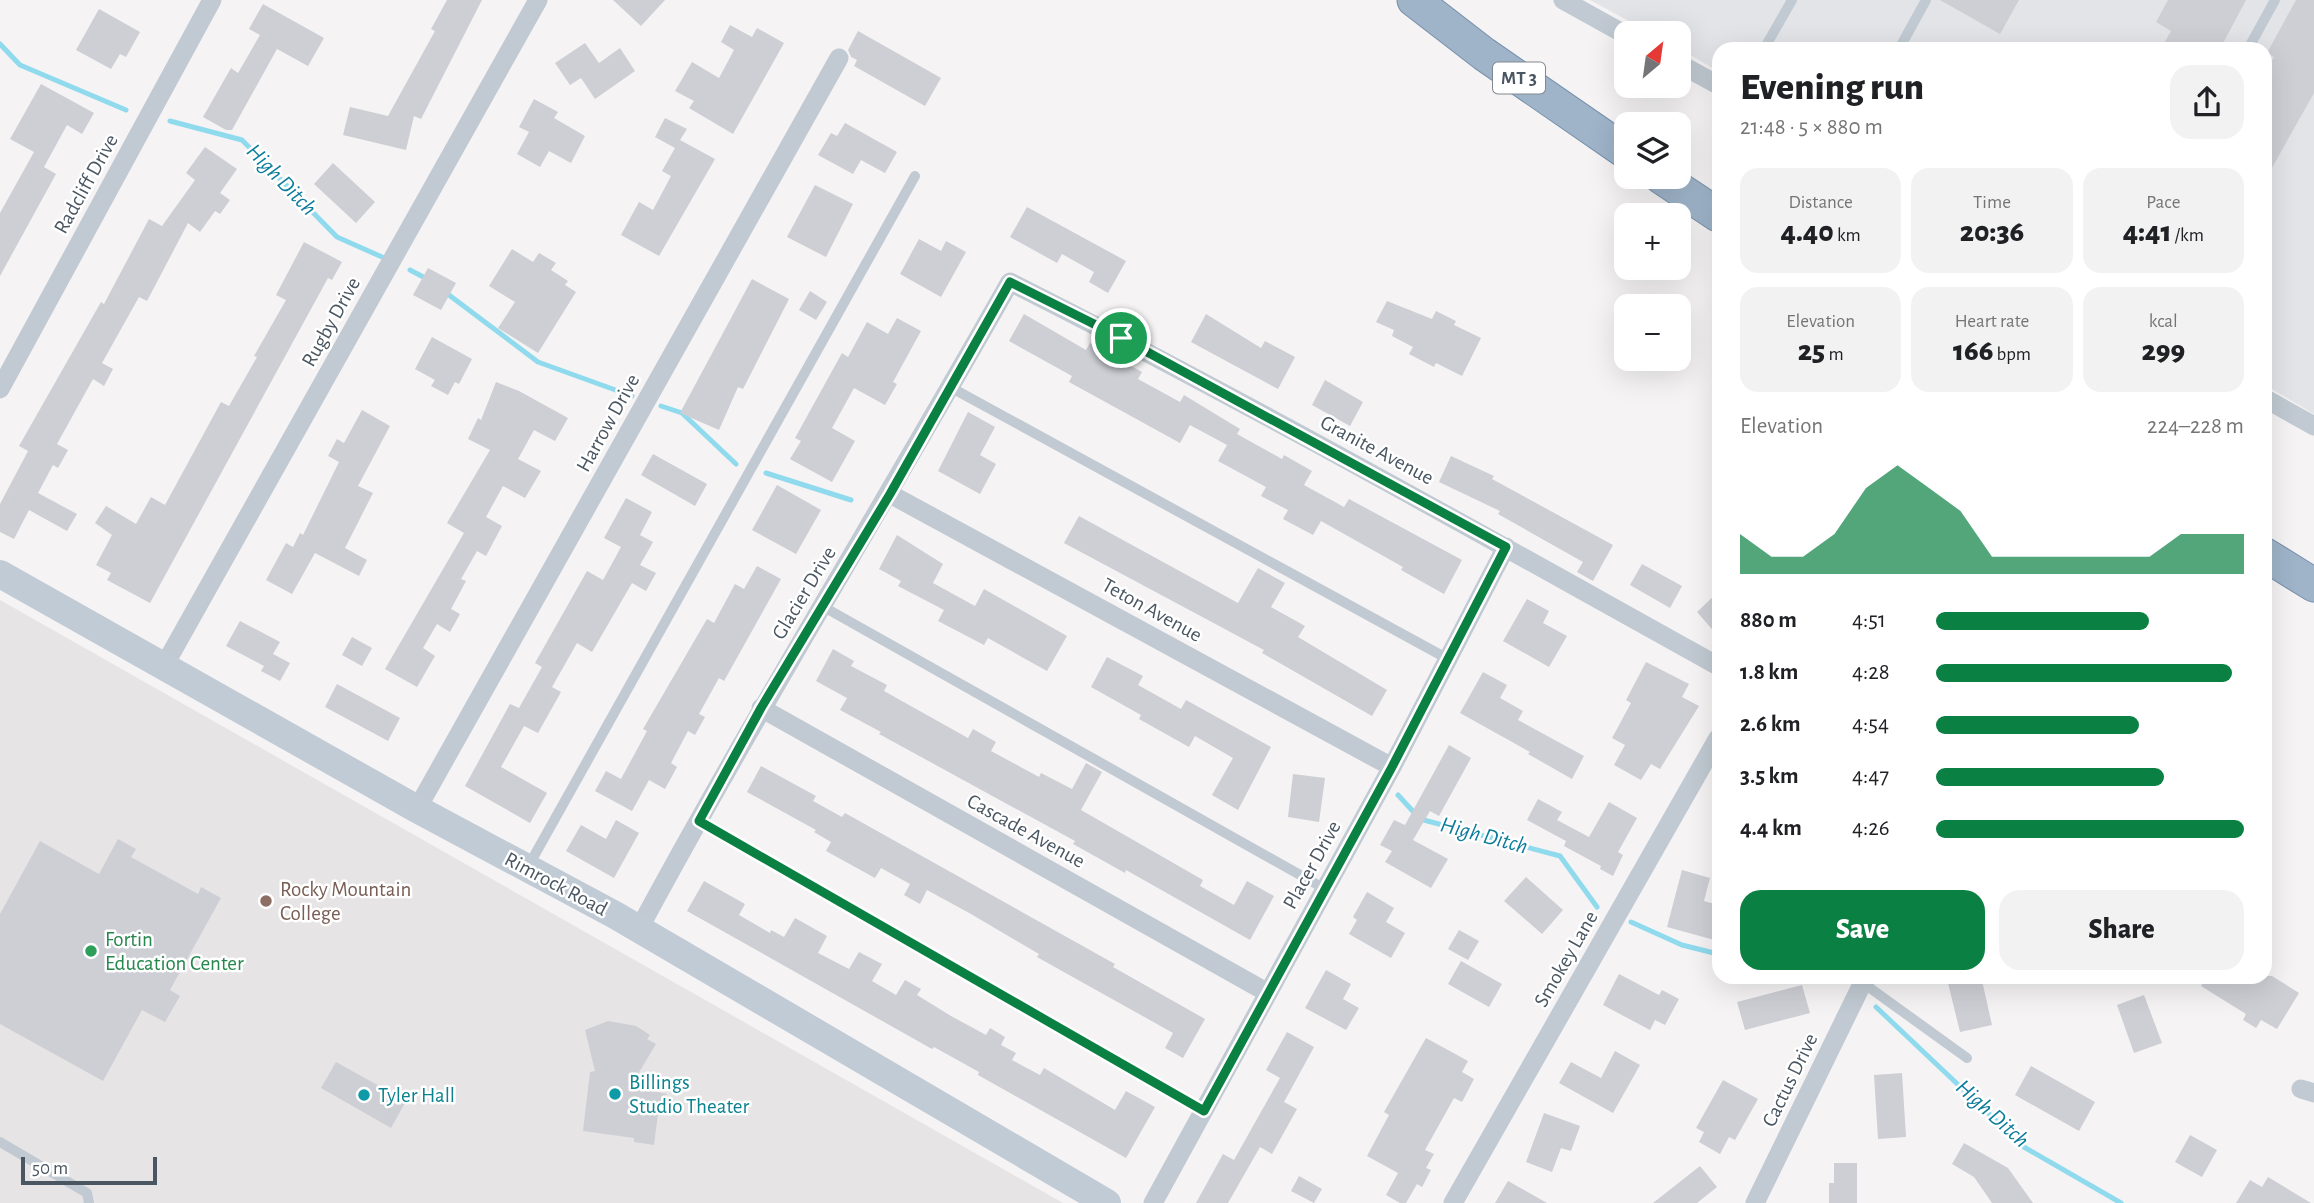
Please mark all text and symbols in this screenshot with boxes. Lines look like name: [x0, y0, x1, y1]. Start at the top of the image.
north arrow: [1614, 21, 1690, 98]
map controls: [1614, 21, 1691, 371]
road number: MT 3: [1493, 62, 1545, 94]
button: share: [2170, 65, 2244, 139]
text: Evening run: [1740, 69, 1924, 107]
button: layers: [1614, 112, 1691, 189]
text: 21:48 · 5 × 880 m: [1740, 116, 1883, 139]
street label: Radcliff Drive: [50, 131, 122, 237]
water label: High Ditch: [242, 140, 320, 220]
text: Distance: [1788, 193, 1853, 212]
text: Time: [1973, 193, 2011, 212]
text: Pace: [2146, 193, 2180, 212]
button: +: [1614, 203, 1691, 280]
text: 4.40: [1781, 217, 1834, 247]
text: 20:36: [1960, 217, 2024, 247]
text: 4:41: [2123, 217, 2171, 247]
text: km: [1834, 226, 1861, 245]
text: /km: [2171, 226, 2204, 245]
street label: Rugby Drive: [298, 274, 364, 370]
button: −: [1614, 294, 1691, 371]
pin: [1091, 308, 1151, 368]
text: Elevation: [1786, 312, 1855, 331]
text: Heart rate: [1955, 312, 2029, 331]
text: kcal: [2149, 312, 2178, 331]
icon: arrive: [1102, 319, 1140, 357]
text: 25: [1798, 336, 1825, 366]
text: 166: [1953, 336, 1993, 366]
text: 299: [2141, 336, 2185, 366]
text: m: [1825, 345, 1844, 364]
text: bpm: [1993, 345, 2031, 364]
street label: Harrow Drive: [573, 371, 643, 475]
street label: Granite Avenue: [1317, 411, 1437, 489]
text: Elevation: [1740, 415, 1823, 438]
text: 224–228 m: [2147, 415, 2244, 438]
street label: Glacier Drive: [768, 543, 840, 643]
street label: Teton Avenue: [1099, 574, 1205, 646]
text: 880 m: [1740, 609, 1797, 632]
text: 4:51: [1852, 609, 1886, 632]
text: 1.8 km: [1740, 661, 1798, 684]
text: 4:28: [1852, 661, 1890, 684]
text: 2.6 km: [1740, 713, 1801, 736]
text: 4:54: [1852, 713, 1889, 736]
text: 3.5 km: [1740, 765, 1799, 788]
text: 4:47: [1852, 765, 1889, 788]
street label: Cascade Avenue: [964, 790, 1088, 872]
water label: High Ditch: [1438, 813, 1530, 859]
street label: Placer Drive: [1279, 817, 1345, 913]
text: 4.4 km: [1740, 817, 1802, 840]
text: 4:26: [1852, 817, 1890, 840]
street label: Rimrock Road: [501, 848, 611, 920]
place label: Rocky Mountain College: [280, 879, 411, 924]
button: Save: [1740, 890, 1985, 970]
button: Share: [1999, 890, 2244, 970]
marker: Rocky Mountain College: [258, 893, 274, 909]
street label: Smokey Lane: [1530, 907, 1602, 1011]
place label: Fortin Education Center: [105, 929, 244, 974]
marker: Fortin Education Center: [83, 943, 99, 959]
street label: Cactus Drive: [1758, 1030, 1822, 1130]
place label: Billings Studio Theater: [629, 1072, 750, 1117]
water label: High Ditch: [1951, 1076, 2033, 1152]
place label: Tyler Hall: [378, 1085, 455, 1106]
marker: Billings Studio Theater: [607, 1086, 623, 1102]
marker: Tyler Hall: [356, 1087, 372, 1103]
scale bar: [21, 1154, 158, 1186]
text: 50 m: [32, 1159, 68, 1178]

